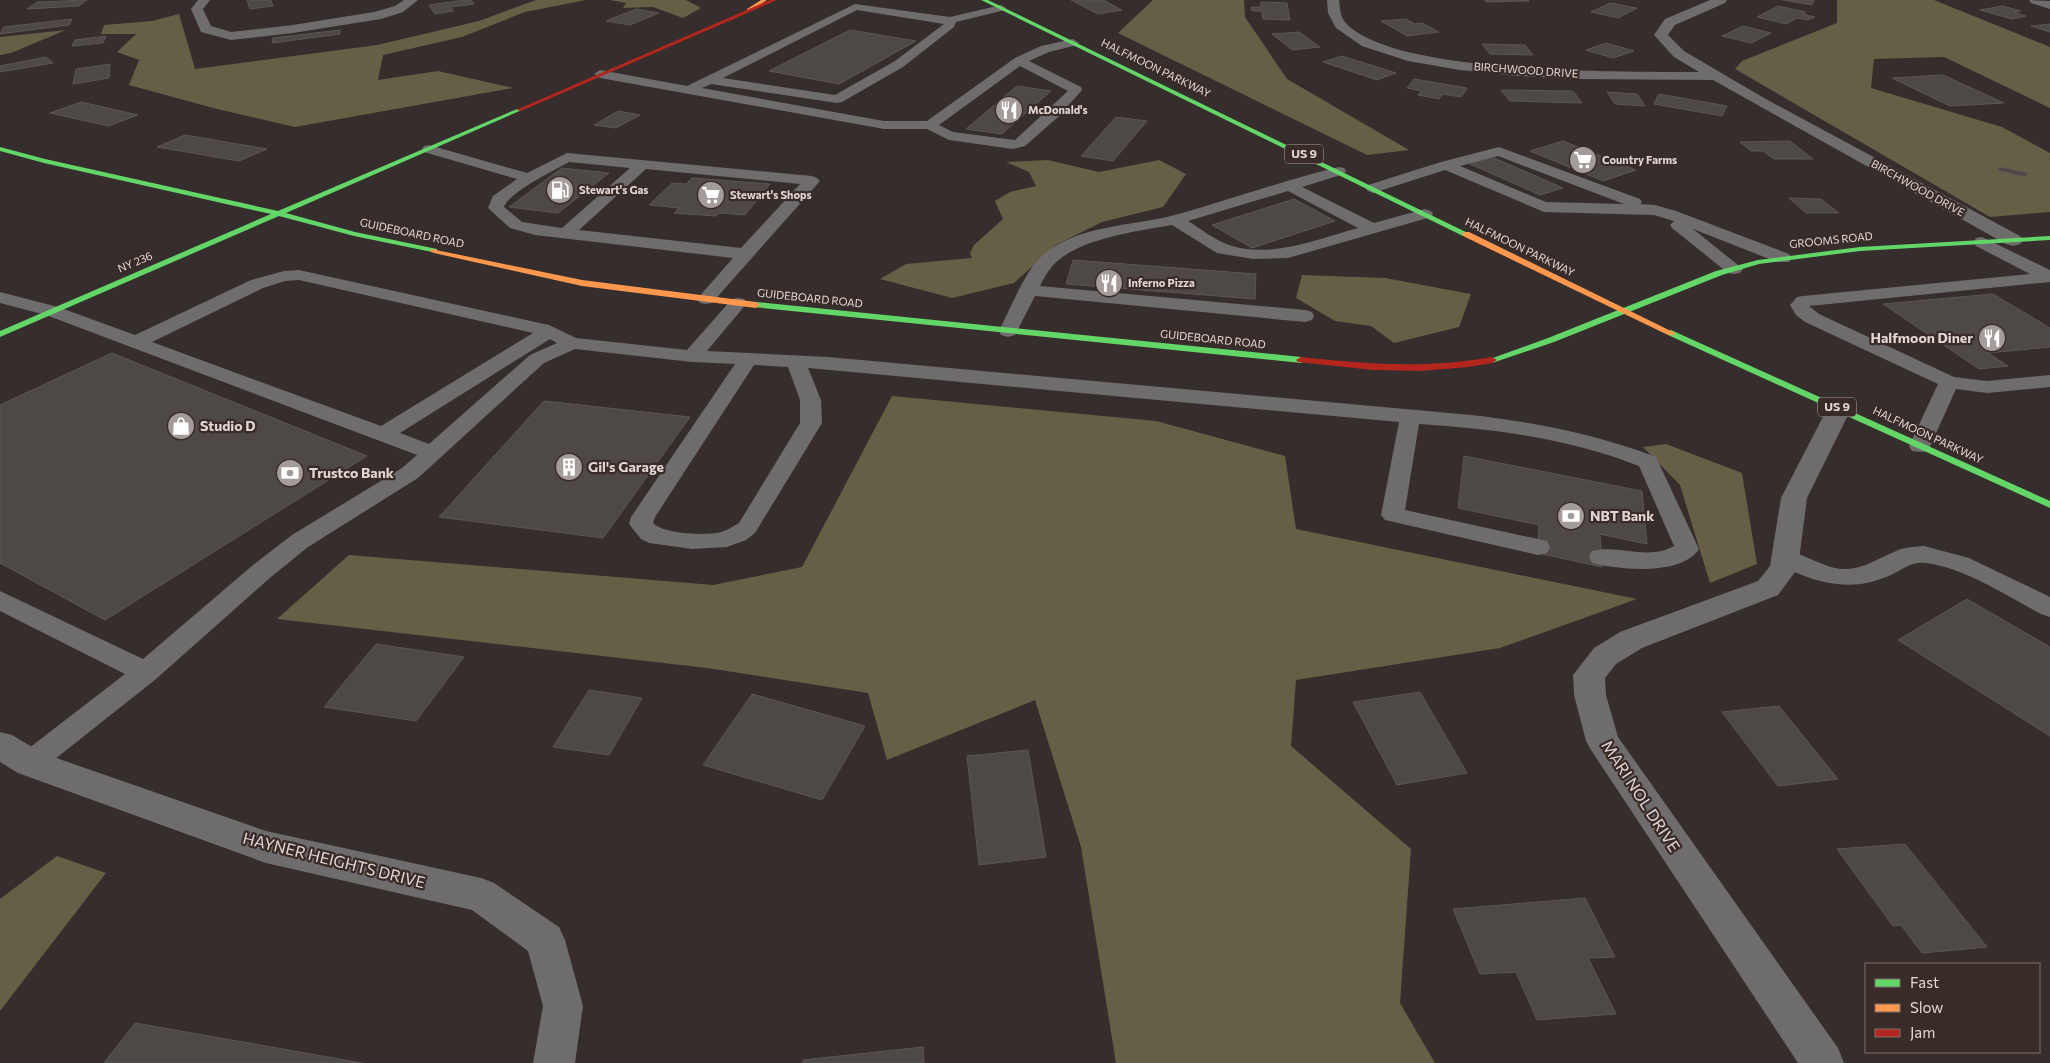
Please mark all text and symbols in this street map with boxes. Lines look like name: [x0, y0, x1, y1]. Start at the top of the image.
street label: HALFMOON PARKWAY: [1099, 35, 1213, 100]
street label: BIRCHWOOD DRIVE: [1473, 59, 1579, 80]
restaurant icon: McDonald's: [994, 95, 1024, 125]
place label: McDonald's: [1028, 103, 1088, 116]
road number: US 9: [1285, 144, 1323, 164]
supermarket icon: Country Farms: [1568, 145, 1598, 175]
place label: Country Farms: [1602, 153, 1677, 166]
street label: BIRCHWOOD DRIVE: [1869, 156, 1967, 219]
fuel station icon: Stewart's Gas: [545, 175, 575, 205]
supermarket icon: Stewart's Shops: [696, 180, 726, 210]
place label: Stewart's Gas: [579, 183, 648, 196]
place label: Stewart's Shops: [730, 188, 812, 201]
street label: HALFMOON PARKWAY: [1463, 214, 1577, 279]
street label: GUIDEBOARD ROAD: [359, 215, 465, 250]
street label: GROOMS ROAD: [1789, 229, 1873, 250]
street label: NY 236: [115, 248, 154, 275]
restaurant icon: Inferno Pizza: [1094, 268, 1124, 298]
place label: Inferno Pizza: [1128, 276, 1195, 289]
street label: GUIDEBOARD ROAD: [757, 285, 864, 310]
restaurant icon: Halfmoon Diner: [1977, 323, 2007, 353]
street label: GUIDEBOARD ROAD: [1160, 326, 1267, 351]
place label: Halfmoon Diner: [1870, 329, 1973, 346]
road number: US 9: [1818, 398, 1856, 417]
street label: HALFMOON PARKWAY: [1871, 403, 1985, 466]
shop icon: Studio D: [166, 411, 196, 441]
place label: Studio D: [200, 417, 256, 434]
building icon: Gil's Garage: [554, 452, 584, 482]
bank icon: Trustco Bank: [275, 458, 305, 488]
place label: Gil's Garage: [588, 458, 664, 475]
place label: Trustco Bank: [309, 464, 394, 481]
bank icon: NBT Bank: [1556, 501, 1586, 531]
place label: NBT Bank: [1590, 507, 1654, 524]
street label: MARI NOL DRIVE: [1598, 736, 1685, 855]
street label: HAYNER HEIGHTS DRIVE: [241, 828, 427, 891]
legend: [1865, 963, 2040, 1053]
text: Fast: [1910, 973, 1939, 991]
text: Slow: [1910, 998, 1943, 1016]
text: Jam: [1910, 1023, 1935, 1041]

